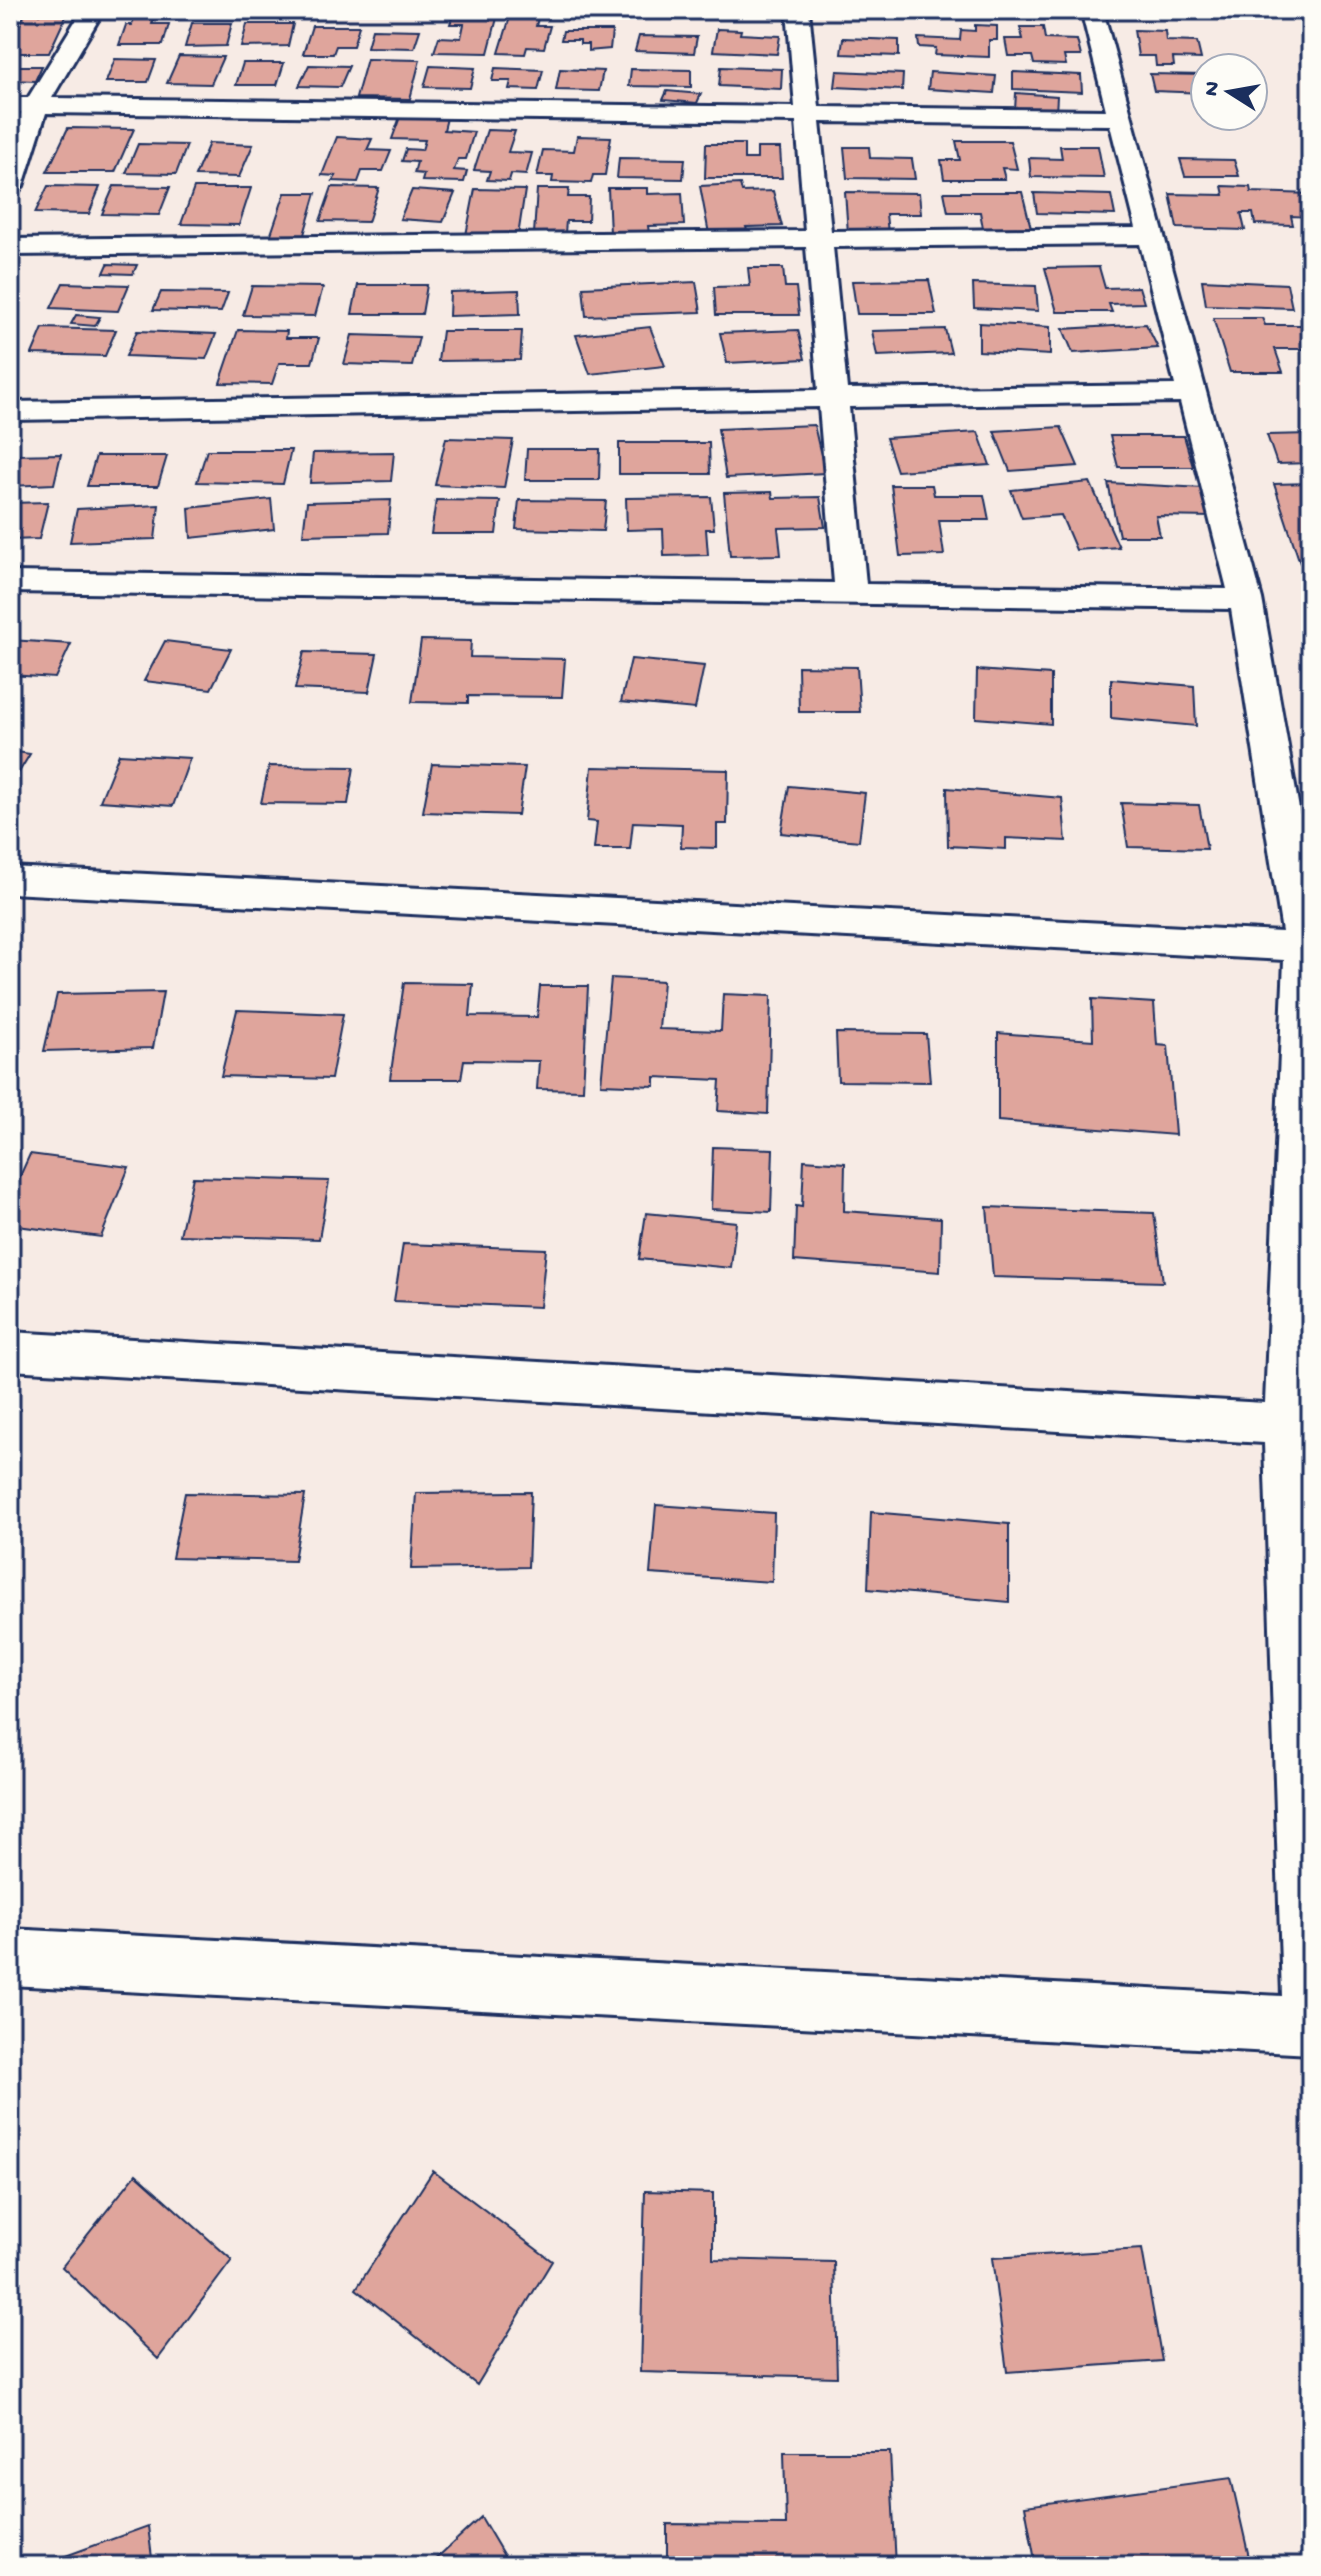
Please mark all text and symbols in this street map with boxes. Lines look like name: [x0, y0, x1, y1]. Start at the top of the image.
north arrow: [1189, 52, 1269, 132]
text: N: [1199, 79, 1227, 98]

